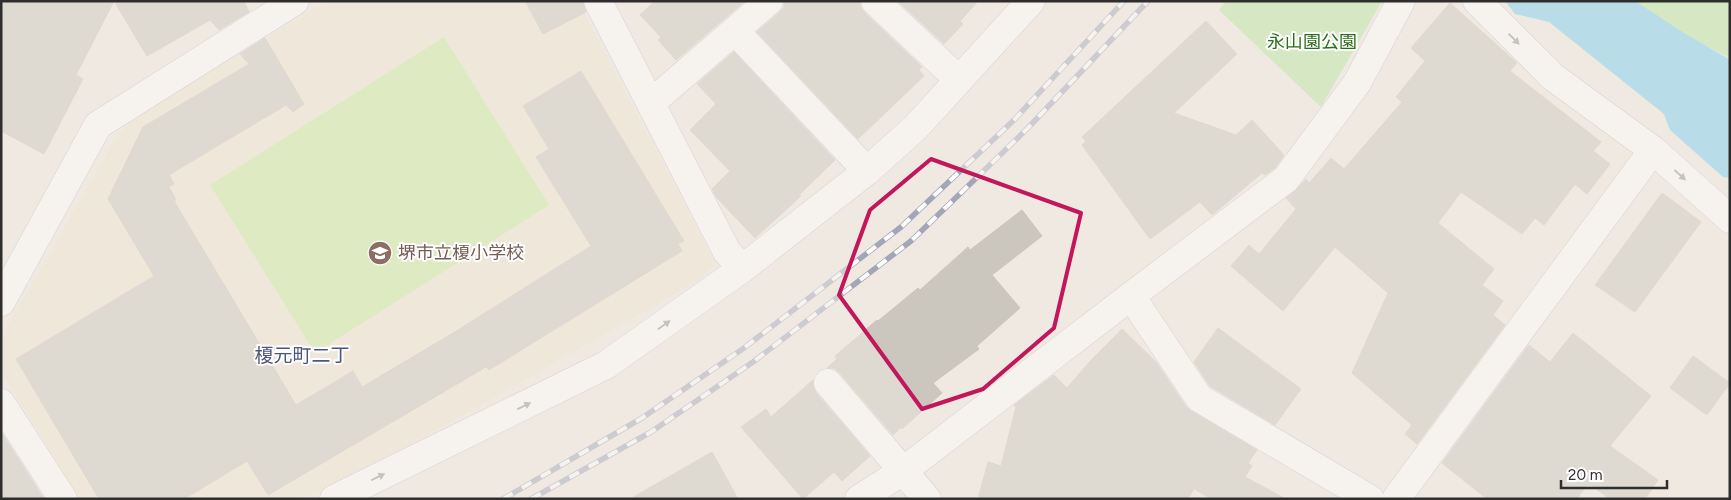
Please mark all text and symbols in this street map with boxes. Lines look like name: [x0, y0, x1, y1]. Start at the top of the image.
park label: 永山園公園: [1267, 31, 1357, 53]
one-way arrow: [1508, 32, 1520, 44]
one-way arrow: [1674, 169, 1686, 181]
school or university icon: 堺市立榎小学校: [367, 240, 393, 266]
place label: 堺市立榎小学校: [398, 242, 524, 264]
one-way arrow: [657, 320, 670, 330]
district label: 榎元町二丁: [254, 344, 350, 367]
one-way arrow: [516, 402, 531, 410]
scale bar: [1561, 458, 1667, 490]
text: 20 m: [1568, 466, 1602, 484]
one-way arrow: [370, 473, 385, 482]

